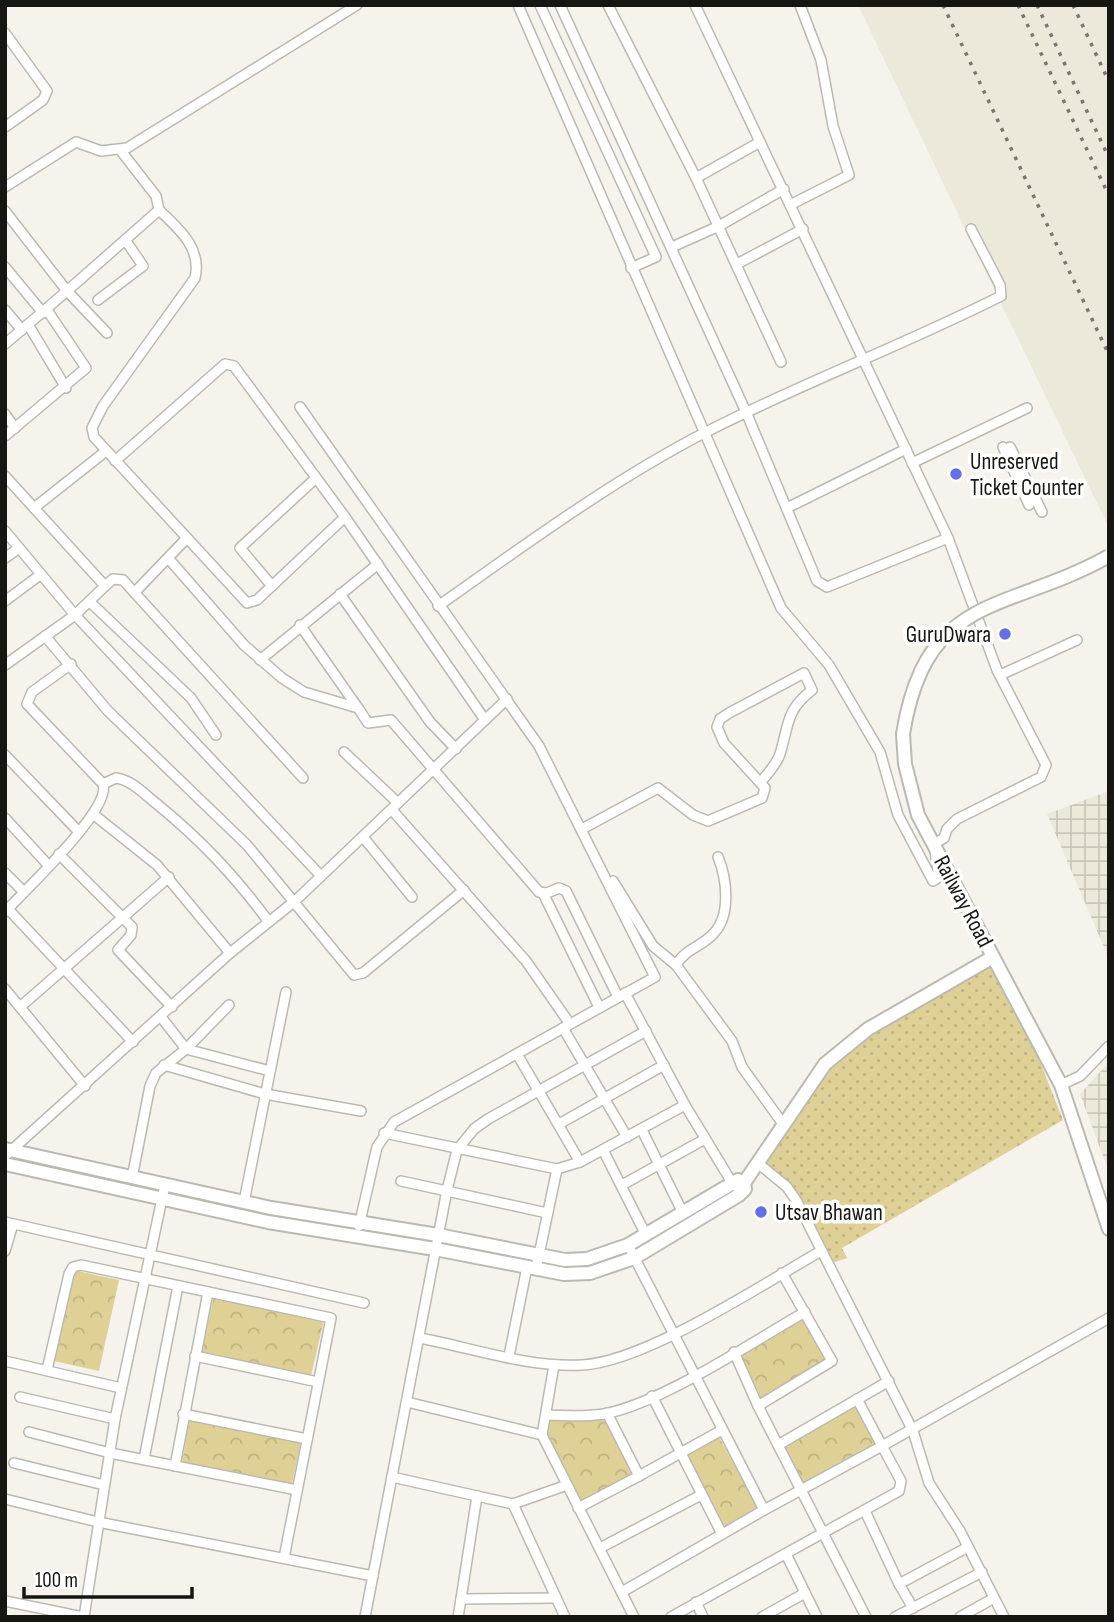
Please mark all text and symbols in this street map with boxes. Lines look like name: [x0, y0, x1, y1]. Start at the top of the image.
place label: Unreserved Ticket Counter: [970, 448, 1084, 502]
marker: Unreserved Ticket Counter: [948, 466, 964, 482]
place label: GuruDwara: [906, 621, 991, 649]
marker: GuruDwara: [997, 626, 1013, 642]
street label: Railway Road: [927, 851, 999, 952]
place label: Utsav Bhawan: [775, 1199, 883, 1227]
marker: Utsav Bhawan: [753, 1204, 769, 1220]
scale bar: [24, 1556, 192, 1600]
text: 100 m: [35, 1568, 78, 1593]

